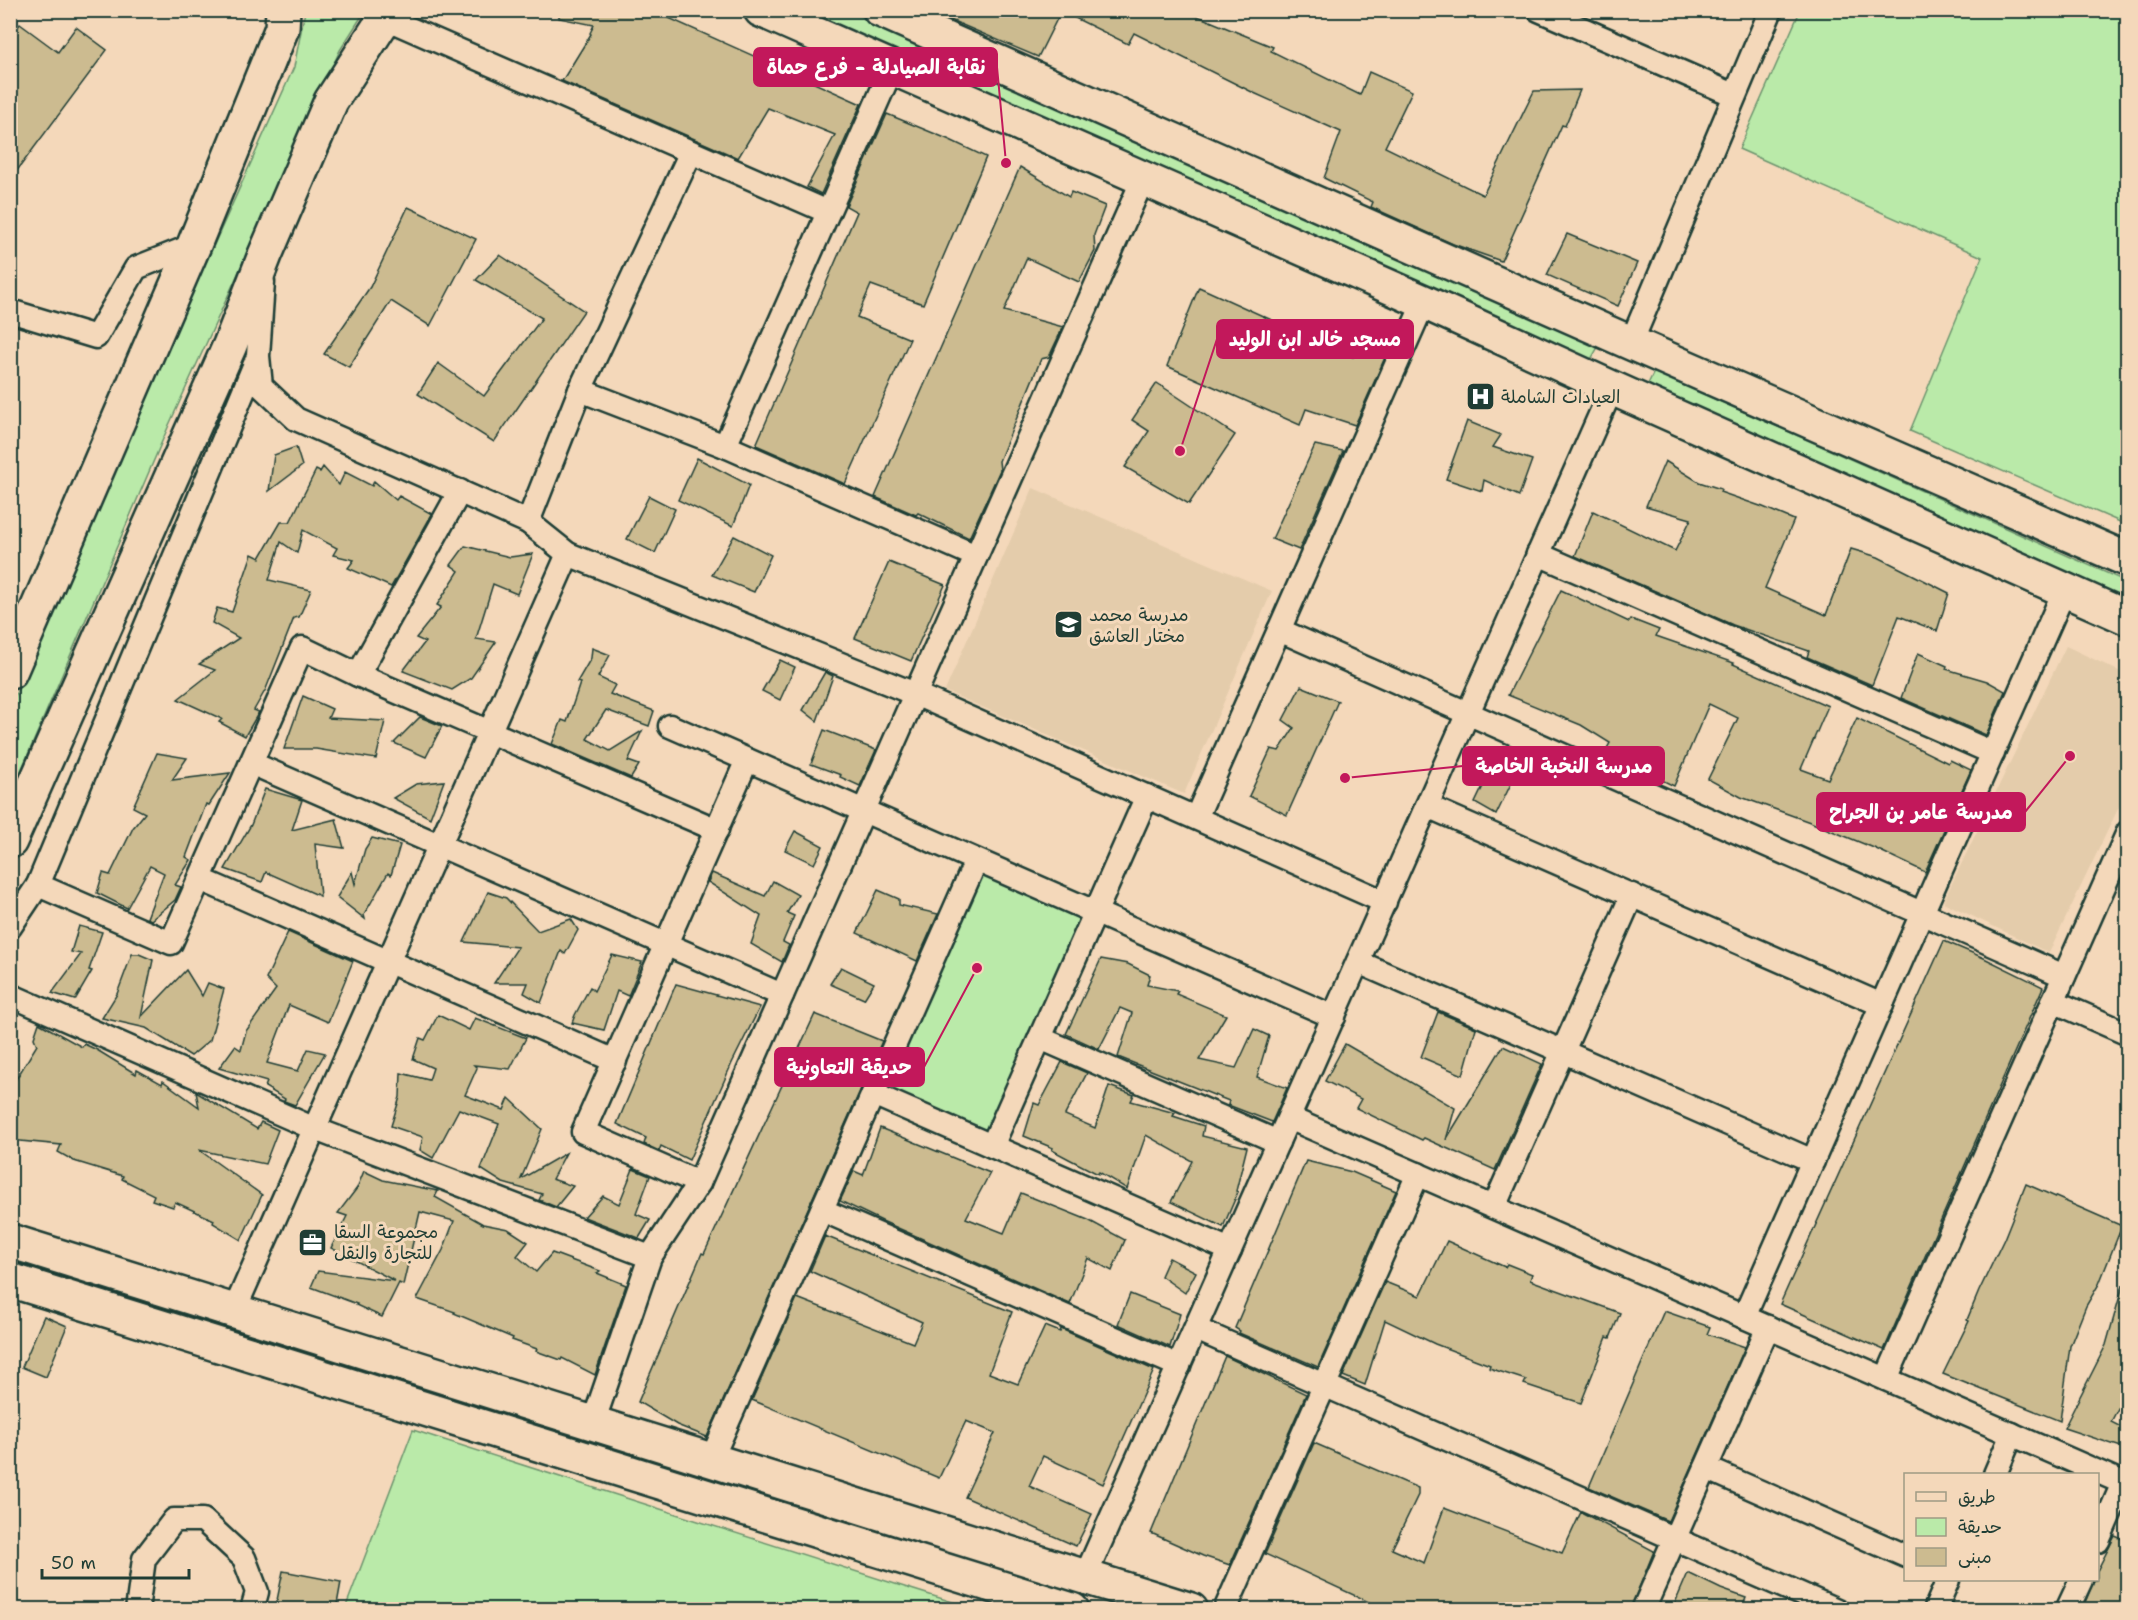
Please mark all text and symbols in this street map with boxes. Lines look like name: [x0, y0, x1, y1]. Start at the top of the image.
callout: نقابة الصيادلة - فرع حماة: [754, 48, 997, 86]
text: نقابة الصيادلة - فرع حماة: [767, 54, 985, 81]
callout: مسجد خالد ابن الوليد: [1217, 320, 1413, 358]
text: مسجد خالد ابن الوليد: [1229, 326, 1401, 353]
hospital icon: العيادات الشاملة: [1464, 381, 1496, 413]
place label: العيادات الشاملة: [1501, 385, 1620, 409]
place label: مدرسة محمد مختار العاشق: [1089, 603, 1189, 648]
school or university icon: مدرسة محمد مختار العاشق: [1052, 609, 1084, 641]
callout: مدرسة النخبة الخاصة: [1463, 747, 1664, 785]
text: مدرسة النخبة الخاصة: [1475, 753, 1653, 779]
callout: مدرسة عامر بن الجراح: [1817, 793, 2025, 831]
text: مدرسة عامر بن الجراح: [1829, 799, 2013, 825]
callout: حديقة التعاونية: [775, 1048, 924, 1086]
text: حديقة التعاونية: [786, 1054, 912, 1081]
place label: مجموعة السقا للتجارة والنقل: [334, 1220, 438, 1265]
office icon: مجموعة السقا للتجارة والنقل: [297, 1226, 329, 1258]
legend: [1904, 1473, 2099, 1581]
text: طريق: [1958, 1485, 1996, 1509]
text: حديقة: [1958, 1515, 2002, 1539]
scale bar: [42, 1542, 189, 1580]
text: مبنى: [1958, 1545, 1992, 1569]
text: 50 m: [51, 1551, 96, 1575]

